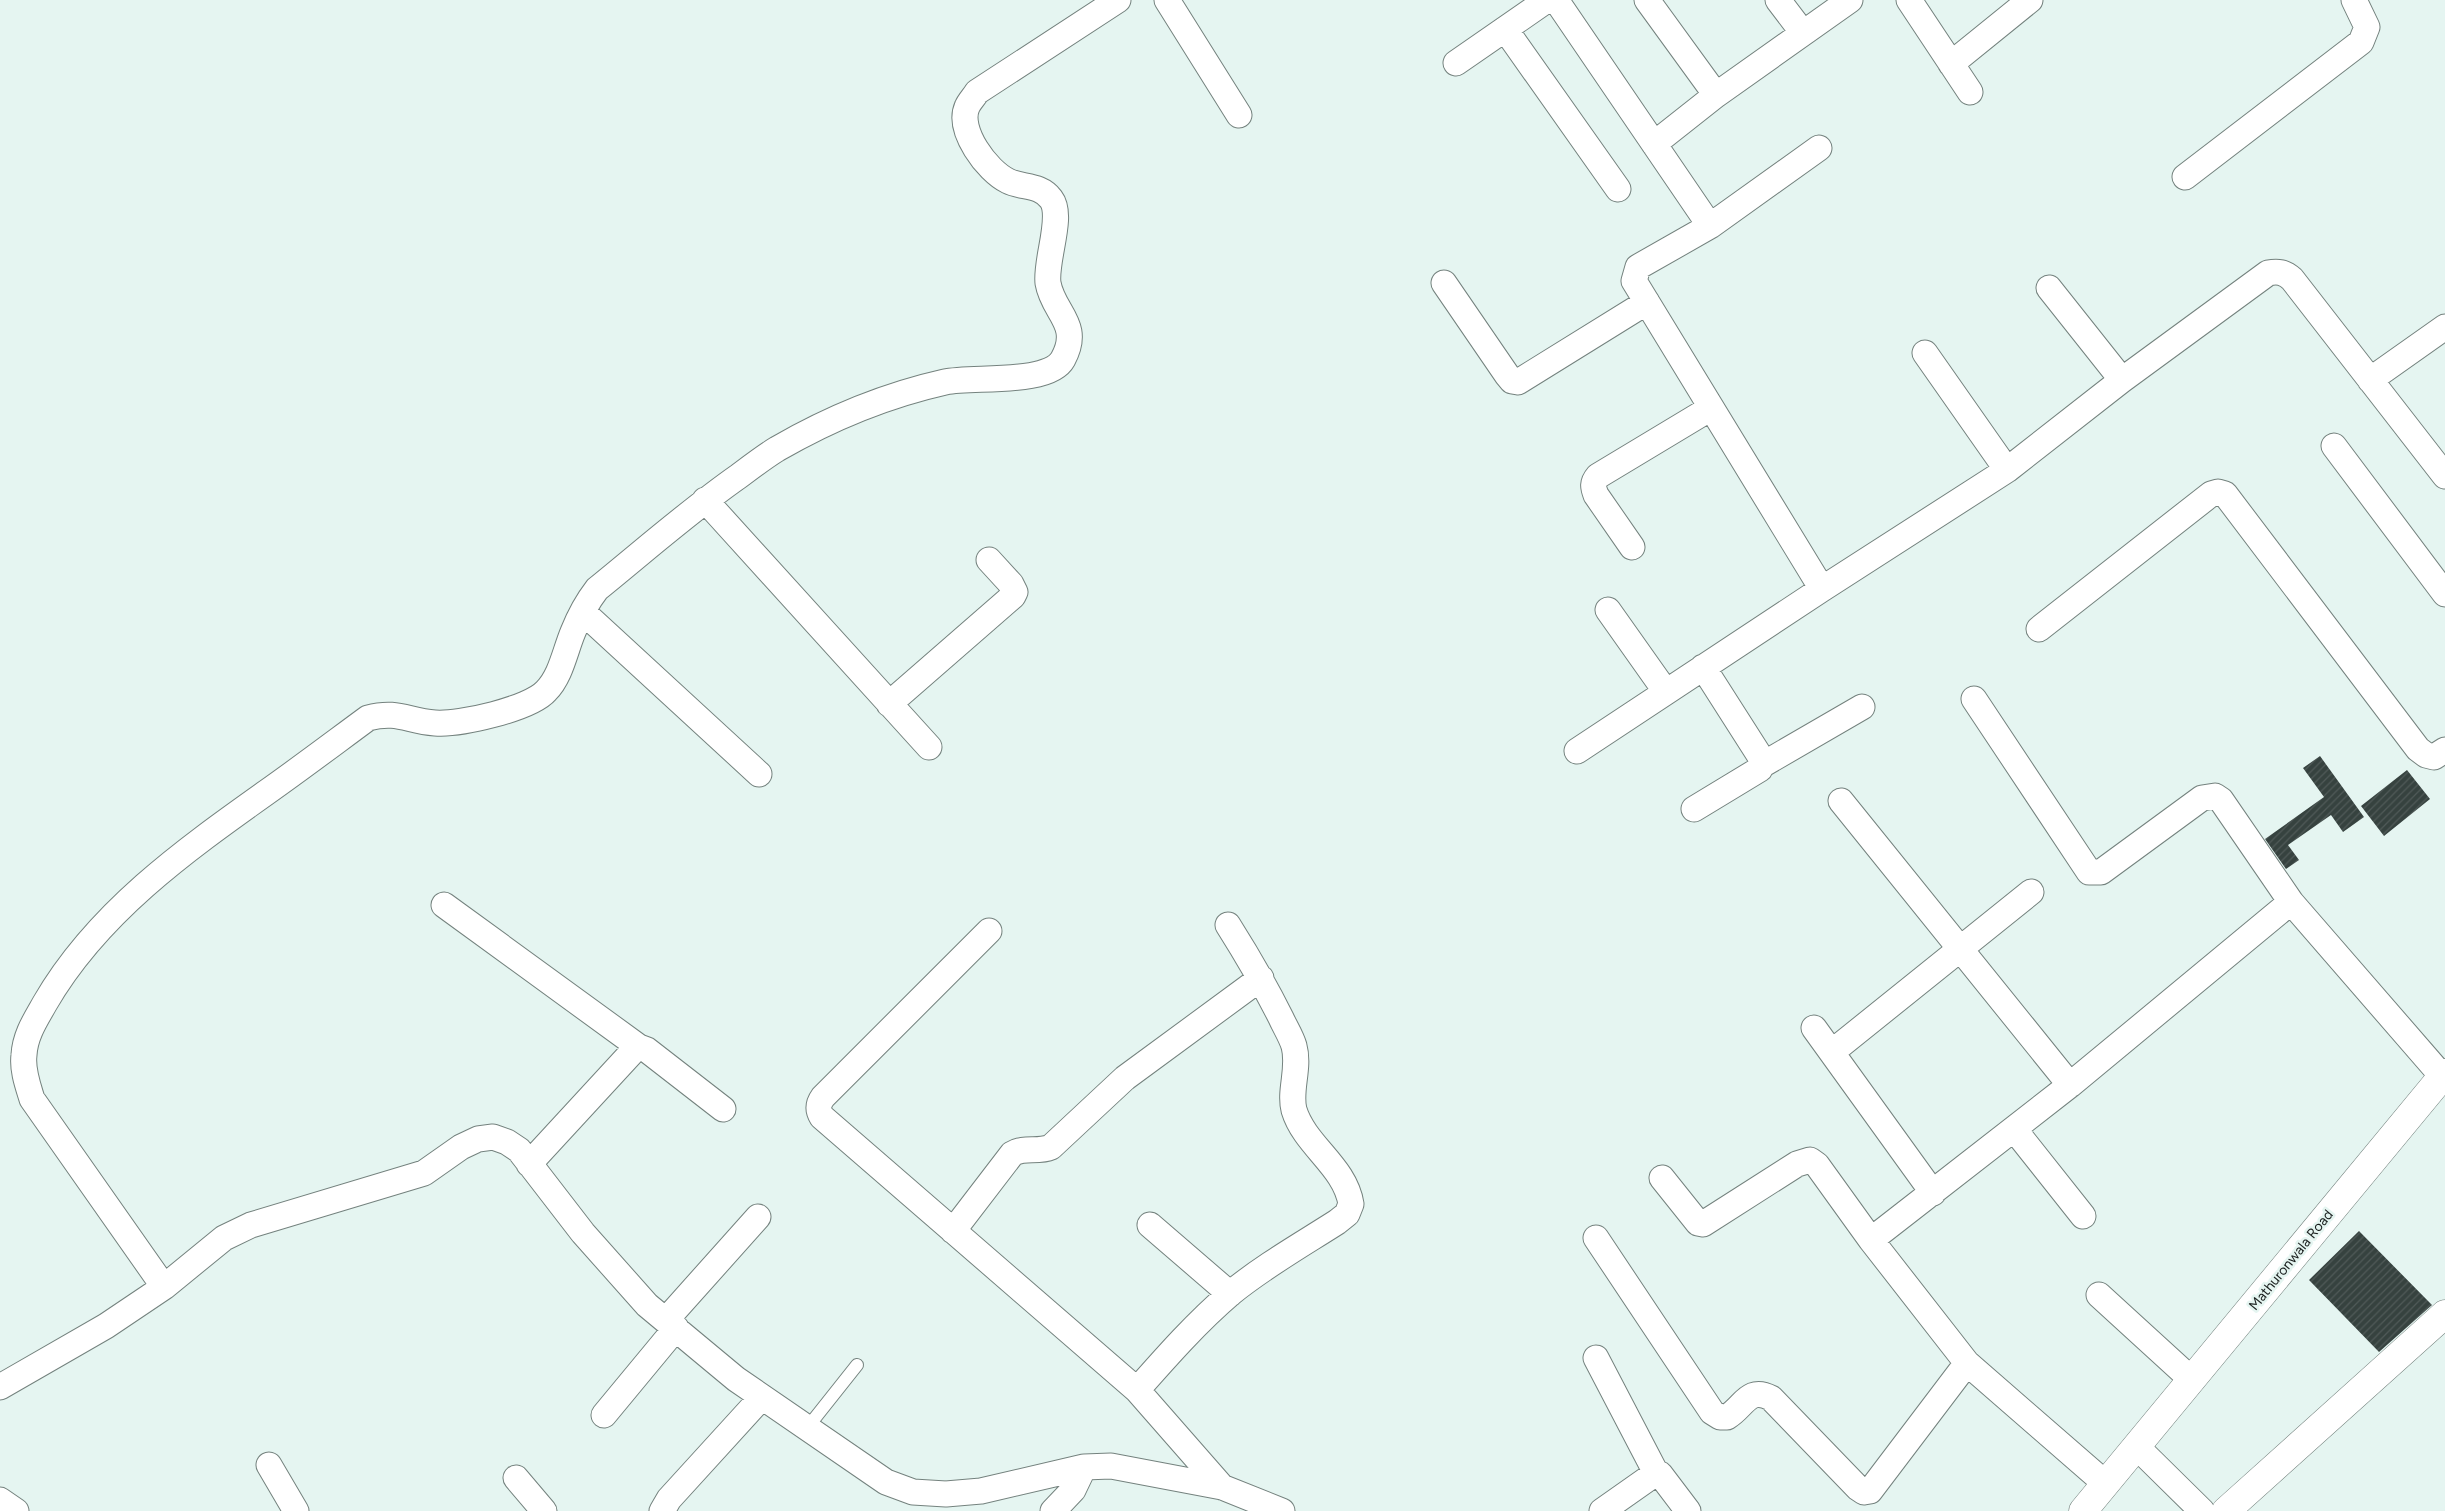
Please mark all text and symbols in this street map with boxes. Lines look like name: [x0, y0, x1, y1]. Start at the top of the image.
street label: Mathuronwala Road: [2245, 1206, 2337, 1314]

